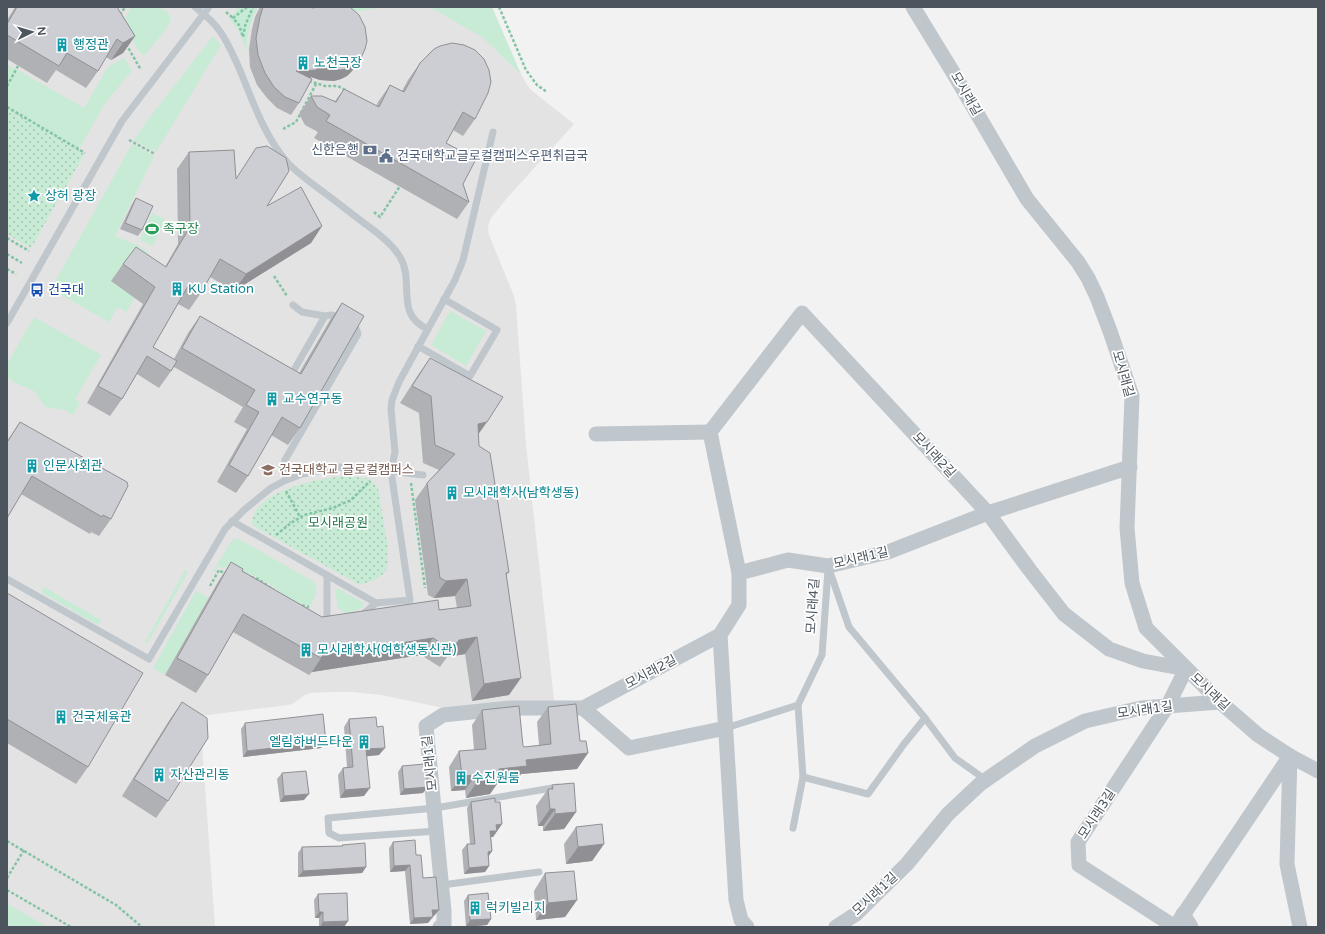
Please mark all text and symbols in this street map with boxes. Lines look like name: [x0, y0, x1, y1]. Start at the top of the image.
north arrow: [12, 12, 52, 52]
text: N: [35, 26, 48, 36]
building icon: 행정관: [54, 37, 70, 53]
place label: 행정관: [73, 37, 109, 53]
building icon: 노천극장: [295, 55, 311, 71]
place label: 노천극장: [314, 55, 362, 71]
street label: 모시래길: [947, 69, 985, 119]
place label: 신한은행: [311, 142, 359, 158]
bank icon: 신한은행: [362, 142, 378, 158]
public building icon: 건국대학교글로컬캠퍼스우편취급국: [378, 148, 394, 164]
place label: 건국대학교글로컬캠퍼스우편취급국: [397, 148, 588, 164]
place icon: 상허 광장: [26, 188, 42, 204]
place label: 상허 광장: [45, 188, 96, 204]
sports icon: 족구장: [144, 221, 160, 237]
place label: 족구장: [163, 221, 199, 237]
building icon: KU Station: [169, 281, 185, 297]
place label: KU Station: [188, 281, 254, 297]
bus stop icon: 건국대: [29, 282, 45, 298]
place label: 건국대: [48, 282, 84, 298]
street label: 모시래길: [1109, 349, 1137, 399]
building icon: 교수연구동: [264, 391, 280, 407]
place label: 교수연구동: [283, 391, 343, 407]
street label: 모시래2길: [909, 429, 959, 481]
building icon: 인문사회관: [24, 458, 40, 474]
place label: 인문사회관: [43, 458, 103, 474]
school or university icon: 건국대학교 글로컬캠퍼스: [260, 462, 276, 478]
place label: 건국대학교 글로컬캠퍼스: [279, 462, 414, 478]
building icon: 모시래학사(남학생동): [444, 485, 460, 501]
place label: 모시래학사(남학생동): [463, 485, 579, 501]
park label: 모시래공원: [308, 515, 368, 531]
street label: 모시래1길: [832, 544, 890, 572]
street label: 모시래4길: [803, 578, 823, 634]
building icon: 모시래학사(여학생동신관): [298, 642, 314, 658]
place label: 모시래학사(여학생동신관): [317, 642, 457, 658]
street label: 모시래2길: [623, 652, 679, 692]
street label: 모시래길: [1187, 670, 1233, 714]
street label: 모시래1길: [1116, 698, 1174, 722]
building icon: 건국체육관: [53, 709, 69, 725]
place label: 건국체육관: [72, 709, 132, 725]
place label: 엘림하버드타운: [269, 734, 353, 750]
building icon: 엘림하버드타운: [356, 734, 372, 750]
street label: 모시래1길: [419, 734, 441, 792]
building icon: 자산관리동: [151, 767, 167, 783]
place label: 자산관리동: [170, 767, 230, 783]
building icon: 수진원룸: [453, 770, 469, 786]
place label: 수진원룸: [472, 770, 520, 786]
street label: 모시래3길: [1075, 786, 1119, 842]
street label: 모시래1길: [849, 869, 901, 919]
building icon: 럭키빌리지: [467, 900, 483, 916]
place label: 럭키빌리지: [486, 900, 546, 916]

